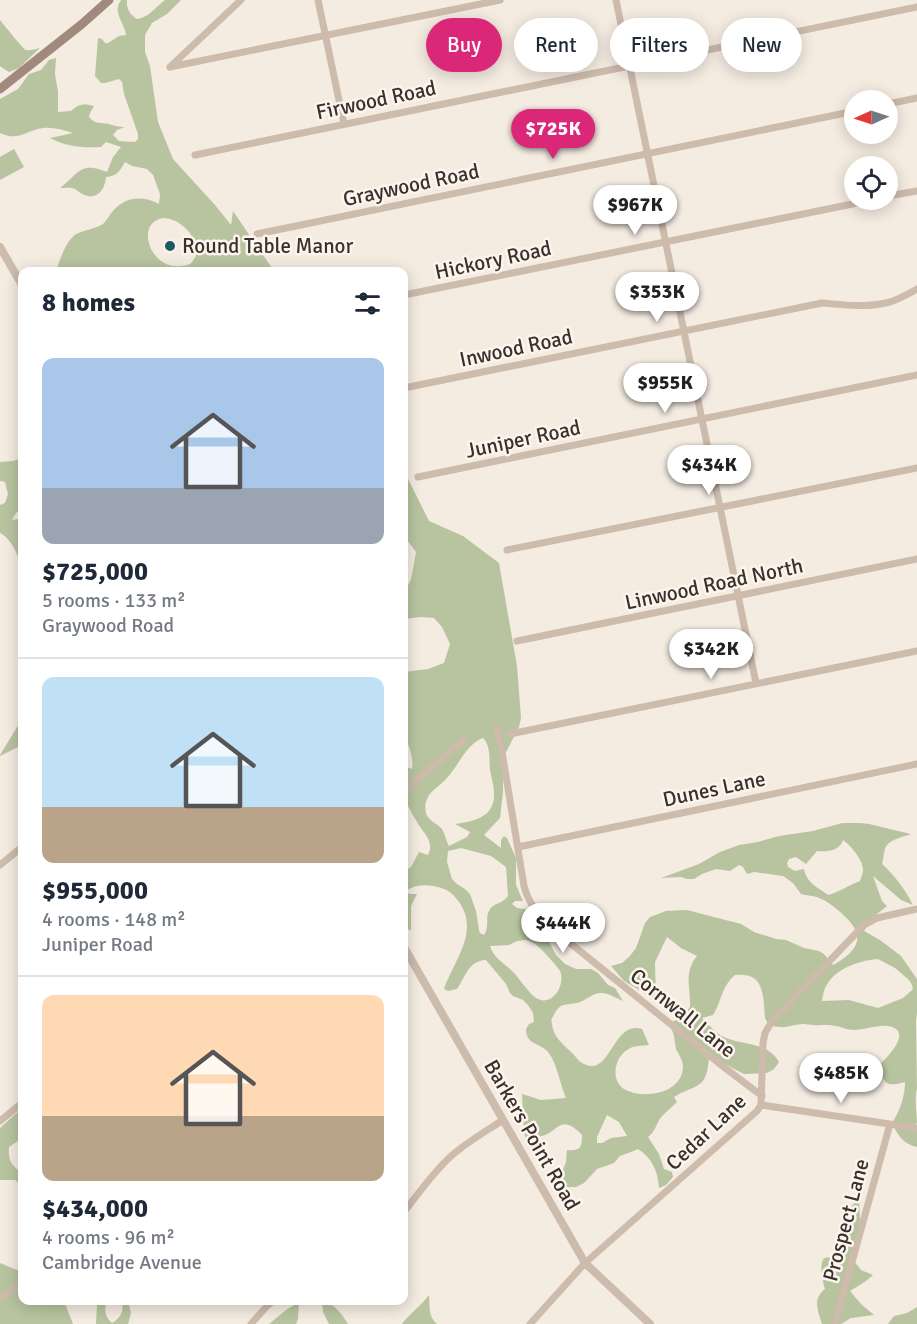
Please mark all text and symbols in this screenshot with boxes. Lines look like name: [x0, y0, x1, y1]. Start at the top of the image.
chip: Buy: [426, 18, 502, 72]
chip: Rent: [514, 18, 598, 72]
chip: Filters: [610, 18, 709, 72]
chip: New: [721, 18, 802, 72]
street label: Firwood Road: [314, 75, 438, 125]
north arrow: [844, 90, 898, 144]
map controls: [844, 90, 898, 210]
pin: $725K: [511, 109, 595, 160]
text: $725K: [525, 116, 581, 141]
button: locate: [844, 156, 898, 210]
street label: Graywood Road: [340, 158, 482, 212]
pin: $967K: [593, 185, 677, 236]
text: $967K: [607, 192, 663, 217]
place label: Round Table Manor: [182, 233, 354, 259]
street label: Hickory Road: [432, 235, 554, 285]
marker: Round Table Manor: [163, 239, 177, 253]
pin: $353K: [615, 272, 699, 323]
text: $353K: [629, 279, 685, 304]
text: 8 homes: [42, 287, 135, 319]
icon: filters: [351, 287, 384, 320]
street label: Inwood Road: [457, 323, 575, 373]
pin: $955K: [623, 363, 707, 414]
text: $955K: [637, 370, 693, 395]
icon: home: [159, 397, 267, 505]
street label: Juniper Road: [463, 414, 583, 464]
pin: $434K: [667, 445, 751, 496]
text: $434K: [681, 452, 737, 477]
street label: Linwood Road North: [622, 552, 806, 616]
text: $725,000: [42, 556, 148, 588]
text: 5 rooms · 133 m²: [42, 588, 186, 613]
text: Graywood Road: [42, 613, 174, 638]
pin: $342K: [669, 629, 753, 680]
text: $342K: [683, 636, 739, 661]
icon: home: [159, 716, 267, 824]
street label: Dunes Lane: [660, 765, 768, 813]
text: $955,000: [42, 875, 148, 907]
pin: $444K: [521, 903, 605, 954]
text: 4 rooms · 148 m²: [42, 907, 186, 932]
text: $444K: [535, 910, 591, 935]
text: Juniper Road: [42, 932, 153, 957]
street label: Cornwall Lane: [625, 963, 741, 1063]
icon: home: [159, 1034, 267, 1142]
pin: $485K: [799, 1053, 883, 1104]
street label: Barkers Point Road: [478, 1055, 586, 1215]
text: $485K: [813, 1060, 869, 1085]
street label: Cedar Lane: [660, 1088, 752, 1176]
street label: Prospect Lane: [817, 1156, 875, 1284]
text: $434,000: [42, 1193, 148, 1225]
text: 4 rooms · 96 m²: [42, 1225, 175, 1250]
text: Cambridge Avenue: [42, 1250, 202, 1275]

